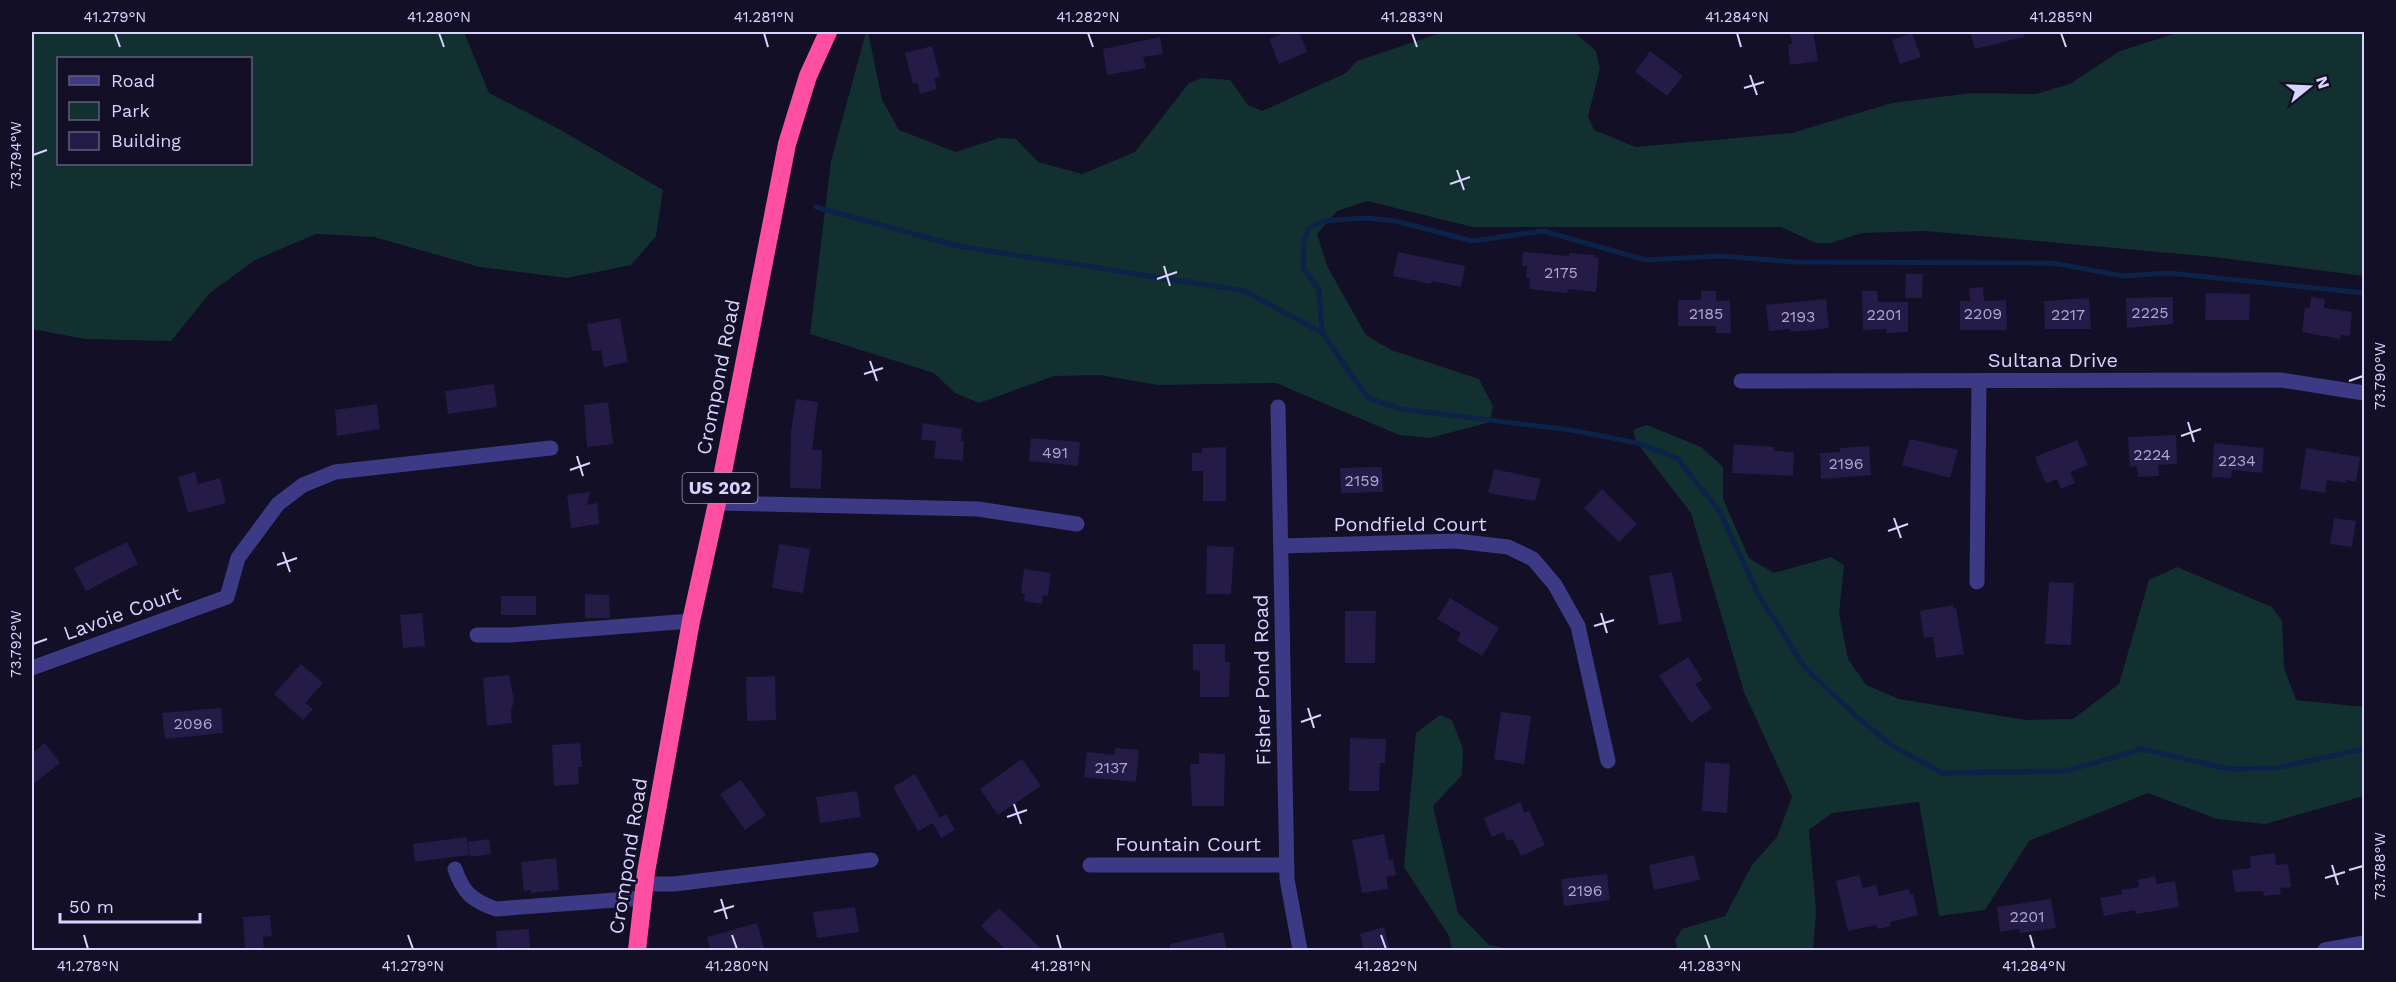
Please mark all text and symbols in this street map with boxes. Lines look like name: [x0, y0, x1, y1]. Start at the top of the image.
text: 41.279°N: [84, 8, 146, 26]
text: 41.280°N: [407, 8, 471, 26]
text: 41.281°N: [734, 8, 794, 26]
text: 41.282°N: [1056, 8, 1120, 26]
text: 41.283°N: [1380, 8, 1444, 26]
text: 41.284°N: [1705, 8, 1769, 26]
text: 41.285°N: [2029, 8, 2093, 26]
legend: [57, 57, 252, 165]
north arrow: [2279, 57, 2339, 117]
text: Road: [111, 70, 155, 91]
text: N: [2312, 74, 2334, 91]
text: Park: [111, 100, 150, 121]
text: 73.794°W: [7, 121, 25, 189]
text: Building: [111, 130, 181, 151]
house number: 2175: [1544, 263, 1578, 282]
street label: Crompond Road: [691, 297, 745, 457]
house number: 2225: [2131, 303, 2169, 322]
house number: 2185: [1689, 304, 1723, 323]
house number: 2209: [1964, 304, 2002, 323]
house number: 2201: [1867, 305, 1901, 324]
house number: 2217: [2051, 305, 2085, 324]
house number: 2193: [1781, 307, 1815, 326]
text: 73.790°W: [2371, 342, 2389, 410]
street label: Sultana Drive: [1988, 348, 2118, 372]
house number: 491: [1042, 443, 1068, 462]
house number: 2224: [2133, 445, 2171, 464]
house number: 2234: [2218, 451, 2256, 470]
house number: 2196: [1828, 454, 1864, 473]
house number: 2159: [1345, 471, 1379, 490]
road number: US 202: [682, 473, 758, 503]
street label: Pondfield Court: [1333, 512, 1487, 536]
street label: Lavoie Court: [60, 580, 184, 645]
street label: Fisher Pond Road: [1249, 594, 1275, 766]
text: 73.792°W: [7, 610, 25, 678]
house number: 2096: [174, 714, 212, 733]
house number: 2137: [1094, 758, 1128, 777]
street label: Crompond Road: [604, 776, 652, 936]
street label: Fountain Court: [1115, 832, 1262, 856]
text: 73.788°W: [2371, 832, 2389, 900]
house number: 2196: [1567, 881, 1603, 900]
scale bar: [60, 886, 200, 924]
text: 50 m: [69, 896, 114, 917]
house number: 2201: [2010, 907, 2044, 926]
text: 41.278°N: [57, 957, 119, 975]
text: 41.279°N: [382, 957, 444, 975]
text: 41.280°N: [705, 957, 769, 975]
text: 41.281°N: [1031, 957, 1091, 975]
text: 41.282°N: [1354, 957, 1418, 975]
text: 41.283°N: [1678, 957, 1742, 975]
text: 41.284°N: [2002, 957, 2066, 975]

